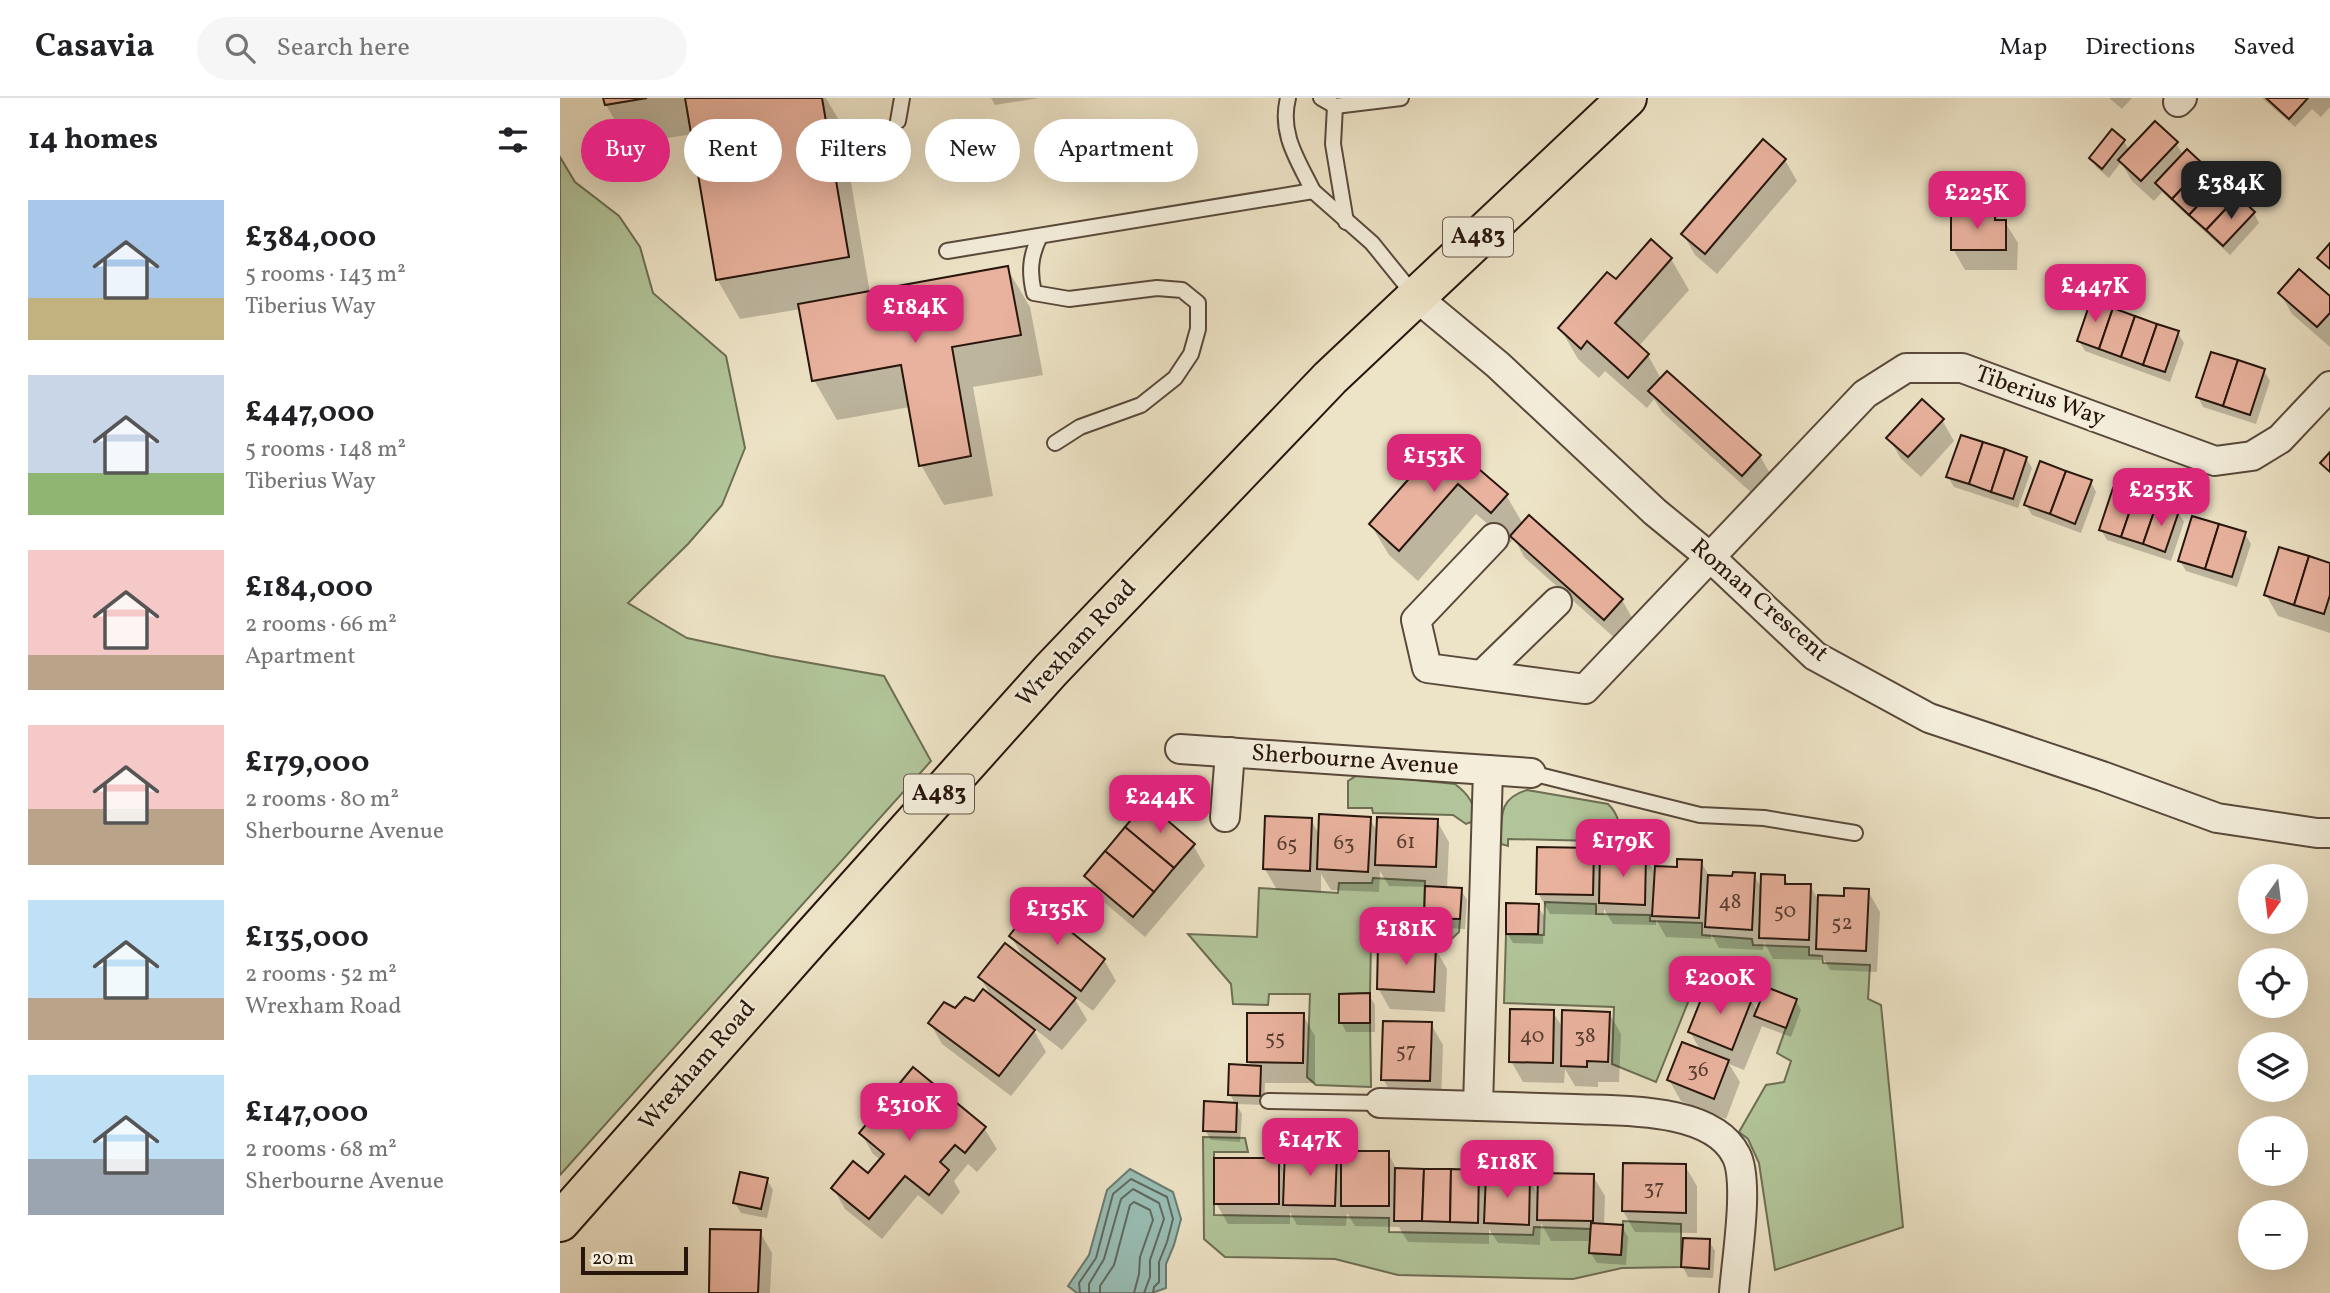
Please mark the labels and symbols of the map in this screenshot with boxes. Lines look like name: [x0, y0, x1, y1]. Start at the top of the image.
pin: £384K: [2182, 162, 2280, 221]
pin: £225K: [1928, 172, 2026, 231]
road number: A483: [1443, 218, 1513, 256]
pin: £447K: [2046, 264, 2144, 324]
pin: £184K: [866, 286, 964, 345]
street label: Tiberius Way: [1970, 358, 2110, 436]
pin: £153K: [1385, 434, 1483, 494]
pin: £253K: [2112, 468, 2210, 528]
street label: Roman Crescent: [1682, 531, 1836, 671]
street label: Wrexham Road: [1009, 573, 1145, 715]
street label: Sherbourne Avenue: [1250, 737, 1460, 785]
road number: A483: [904, 774, 974, 814]
pin: £244K: [1111, 776, 1209, 835]
pin: £179K: [1574, 820, 1672, 879]
house number: 61: [1397, 828, 1415, 857]
house number: 63: [1333, 829, 1355, 858]
house number: 65: [1277, 830, 1297, 859]
north arrow: [2238, 864, 2308, 934]
pin: £135K: [1008, 888, 1106, 947]
house number: 48: [1719, 888, 1741, 917]
house number: 50: [1774, 897, 1796, 926]
pin: £181K: [1357, 908, 1455, 967]
house number: 52: [1831, 909, 1853, 938]
pin: £200K: [1671, 956, 1769, 1016]
street label: Wrexham Road: [632, 993, 764, 1139]
house number: 40: [1520, 1022, 1544, 1051]
house number: 38: [1574, 1022, 1596, 1051]
house number: 55: [1265, 1024, 1285, 1053]
house number: 57: [1396, 1037, 1416, 1066]
house number: 36: [1687, 1056, 1709, 1085]
pin: £310K: [860, 1084, 958, 1143]
pin: £147K: [1261, 1118, 1359, 1178]
pin: £118K: [1458, 1140, 1556, 1200]
house number: 37: [1644, 1174, 1664, 1203]
scale bar: [581, 1244, 688, 1276]

